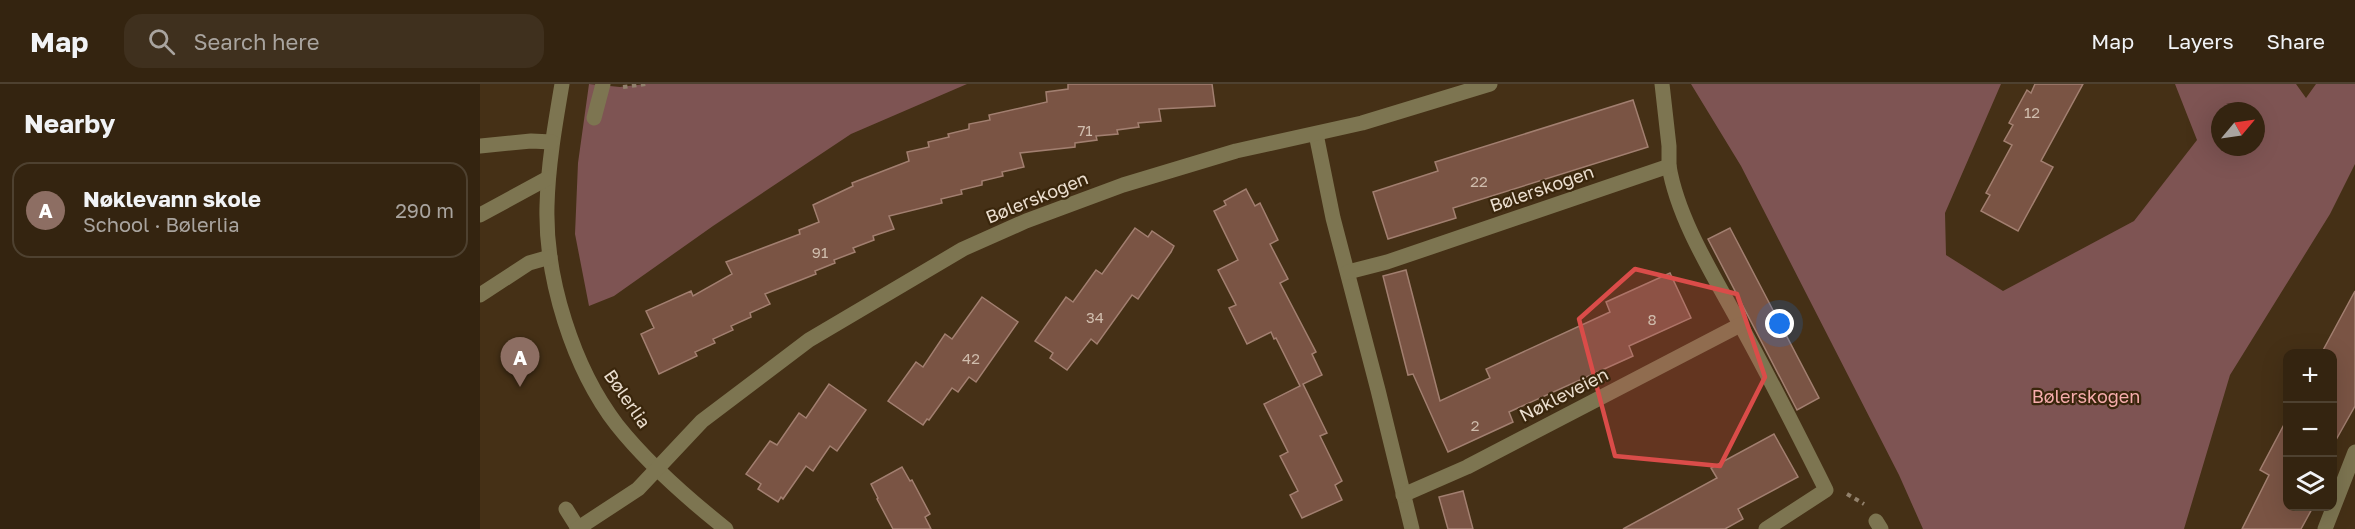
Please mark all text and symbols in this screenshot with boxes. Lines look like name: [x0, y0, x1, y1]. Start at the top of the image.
search box: [124, 14, 544, 68]
text: Map: [30, 25, 88, 58]
icon: search: [145, 25, 178, 58]
text: Search here: [193, 28, 319, 55]
text: Map: [2091, 28, 2134, 54]
text: Layers: [2167, 28, 2234, 54]
text: Share: [2267, 28, 2325, 54]
north arrow: [2211, 102, 2265, 156]
house number: 12: [2024, 103, 2040, 121]
text: Nearby: [24, 108, 115, 139]
house number: 71: [1077, 121, 1093, 139]
street label: Bølerskogen: [1487, 160, 1597, 216]
street label: Bølerskogen: [982, 167, 1091, 228]
house number: 22: [1470, 172, 1488, 190]
text: Nøklevann skole: [83, 185, 261, 212]
text: A: [38, 198, 53, 222]
text: 290 m: [395, 198, 454, 222]
text: School · Bølerlia: [83, 212, 239, 236]
house number: 91: [812, 243, 828, 261]
house number: 34: [1086, 308, 1104, 326]
your location: [1765, 309, 1794, 338]
house number: 8: [1647, 310, 1657, 328]
pin: A: [500, 338, 540, 387]
house number: 42: [962, 349, 980, 367]
map controls: [2283, 349, 2337, 511]
button: +: [2283, 349, 2337, 403]
street label: Nøkleveien: [1515, 362, 1612, 426]
street label: Bølerlia: [600, 365, 656, 432]
park label: Bølerskogen: [2032, 385, 2140, 407]
button: −: [2283, 403, 2337, 457]
house number: 2: [1471, 416, 1479, 434]
button: layers: [2283, 457, 2337, 511]

